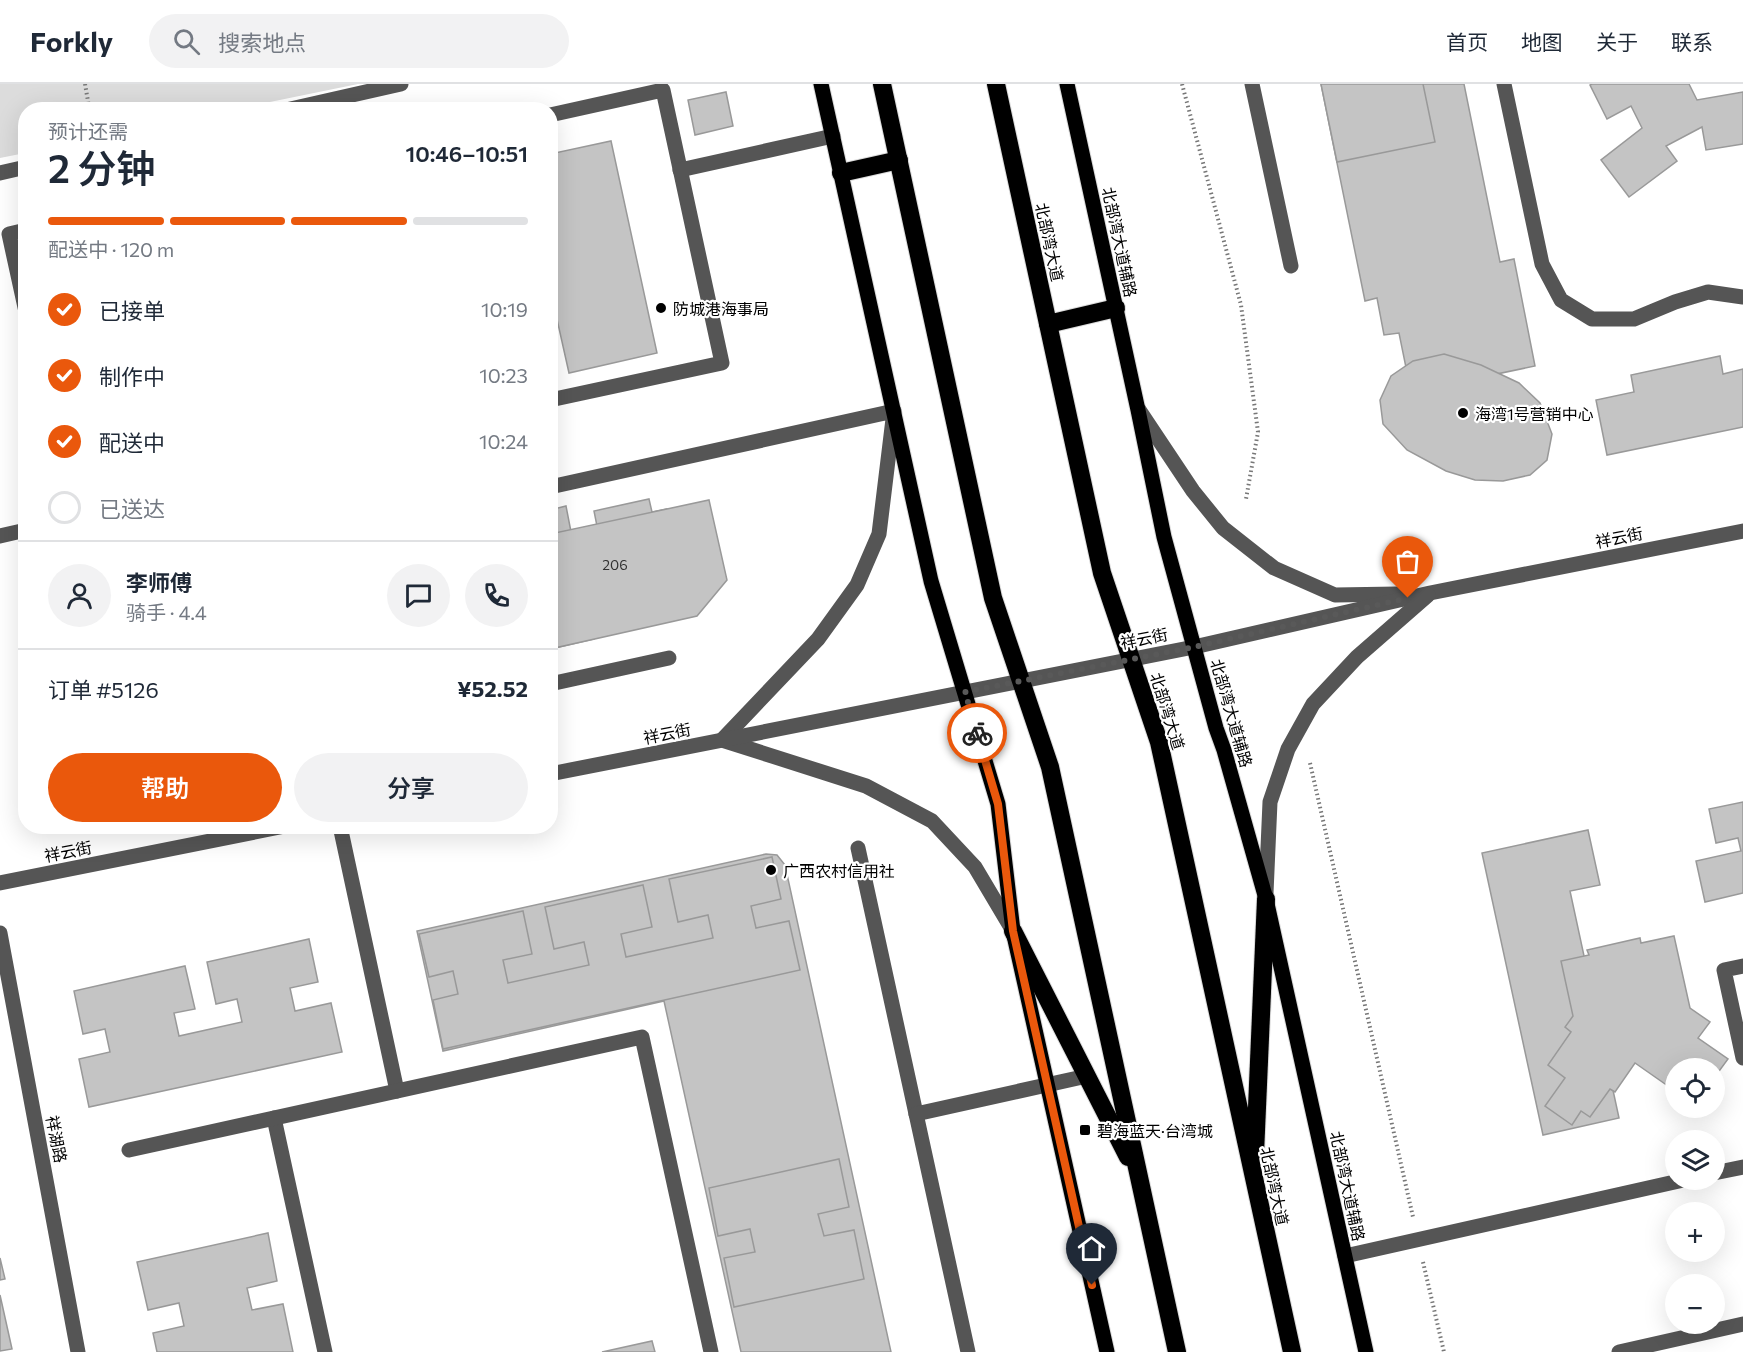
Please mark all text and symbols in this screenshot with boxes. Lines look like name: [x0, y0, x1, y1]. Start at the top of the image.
search box: [149, 14, 569, 68]
text: Forkly: [30, 24, 113, 58]
icon: search: [170, 25, 203, 58]
text: 搜索地点: [218, 29, 306, 56]
text: 首页: [1446, 29, 1488, 54]
text: 地图: [1521, 29, 1563, 54]
text: 关于: [1596, 29, 1638, 54]
text: 联系: [1671, 29, 1713, 54]
text: 预计还需: [48, 119, 128, 143]
text: 10:46–10:51: [405, 140, 528, 167]
text: 2 分钟: [48, 143, 155, 191]
street label: 北部湾大道辅路: [1099, 185, 1141, 299]
street label: 北部湾大道: [1032, 201, 1068, 283]
text: 配送中 · 120 m: [48, 237, 174, 261]
icon: check: [48, 293, 81, 326]
text: 已接单: [99, 297, 165, 324]
text: 10:19: [481, 297, 528, 321]
place label: 防城港海事局: [673, 299, 769, 318]
marker: 防城港海事局: [654, 301, 668, 315]
icon: check: [48, 359, 81, 392]
text: 制作中: [99, 363, 165, 390]
text: 10:23: [479, 363, 528, 387]
place label: 海湾1号营销中心: [1475, 404, 1594, 423]
marker: 海湾1号营销中心: [1456, 406, 1470, 420]
icon: check: [48, 425, 81, 458]
text: 配送中: [99, 429, 165, 456]
text: 10:24: [479, 429, 528, 453]
text: 已送达: [99, 495, 165, 522]
street label: 祥云街: [1594, 523, 1644, 551]
pin: [1382, 536, 1433, 598]
icon: bag: [1391, 545, 1424, 578]
house number: 206: [602, 556, 628, 573]
button: person: [48, 564, 111, 627]
button: chat: [387, 564, 450, 627]
button: phone: [465, 564, 528, 627]
text: 李师傅: [126, 569, 192, 596]
text: 骑手 · 4.4: [126, 600, 207, 624]
street label: 祥云街: [1119, 624, 1169, 652]
street label: 北部湾大道辅路: [1207, 657, 1257, 769]
street label: 北部湾大道: [1147, 670, 1189, 752]
text: ¥52.52: [457, 675, 528, 702]
text: 订单 #5126: [48, 676, 159, 703]
courier: [947, 703, 1007, 763]
icon: bike: [961, 717, 994, 750]
street label: 祥云街: [642, 719, 692, 747]
button: 帮助: [48, 753, 282, 822]
button: 分享: [294, 753, 528, 822]
street label: 祥云街: [43, 837, 93, 865]
place label: 广西农村信用社: [783, 861, 895, 880]
marker: 广西农村信用社: [764, 863, 778, 877]
map controls: [1665, 1058, 1725, 1334]
button: locate: [1665, 1058, 1725, 1118]
street label: 祥湖路: [43, 1114, 71, 1164]
place label: 碧海蓝天·台湾城: [1097, 1121, 1213, 1140]
marker: 碧海蓝天·台湾城: [1078, 1123, 1092, 1137]
street label: 北部湾大道辅路: [1327, 1129, 1369, 1243]
button: layers: [1665, 1130, 1725, 1190]
street label: 北部湾大道: [1257, 1145, 1293, 1227]
button: +: [1665, 1202, 1725, 1262]
pin: [1066, 1223, 1117, 1285]
icon: home: [1075, 1232, 1108, 1265]
button: −: [1665, 1274, 1725, 1334]

